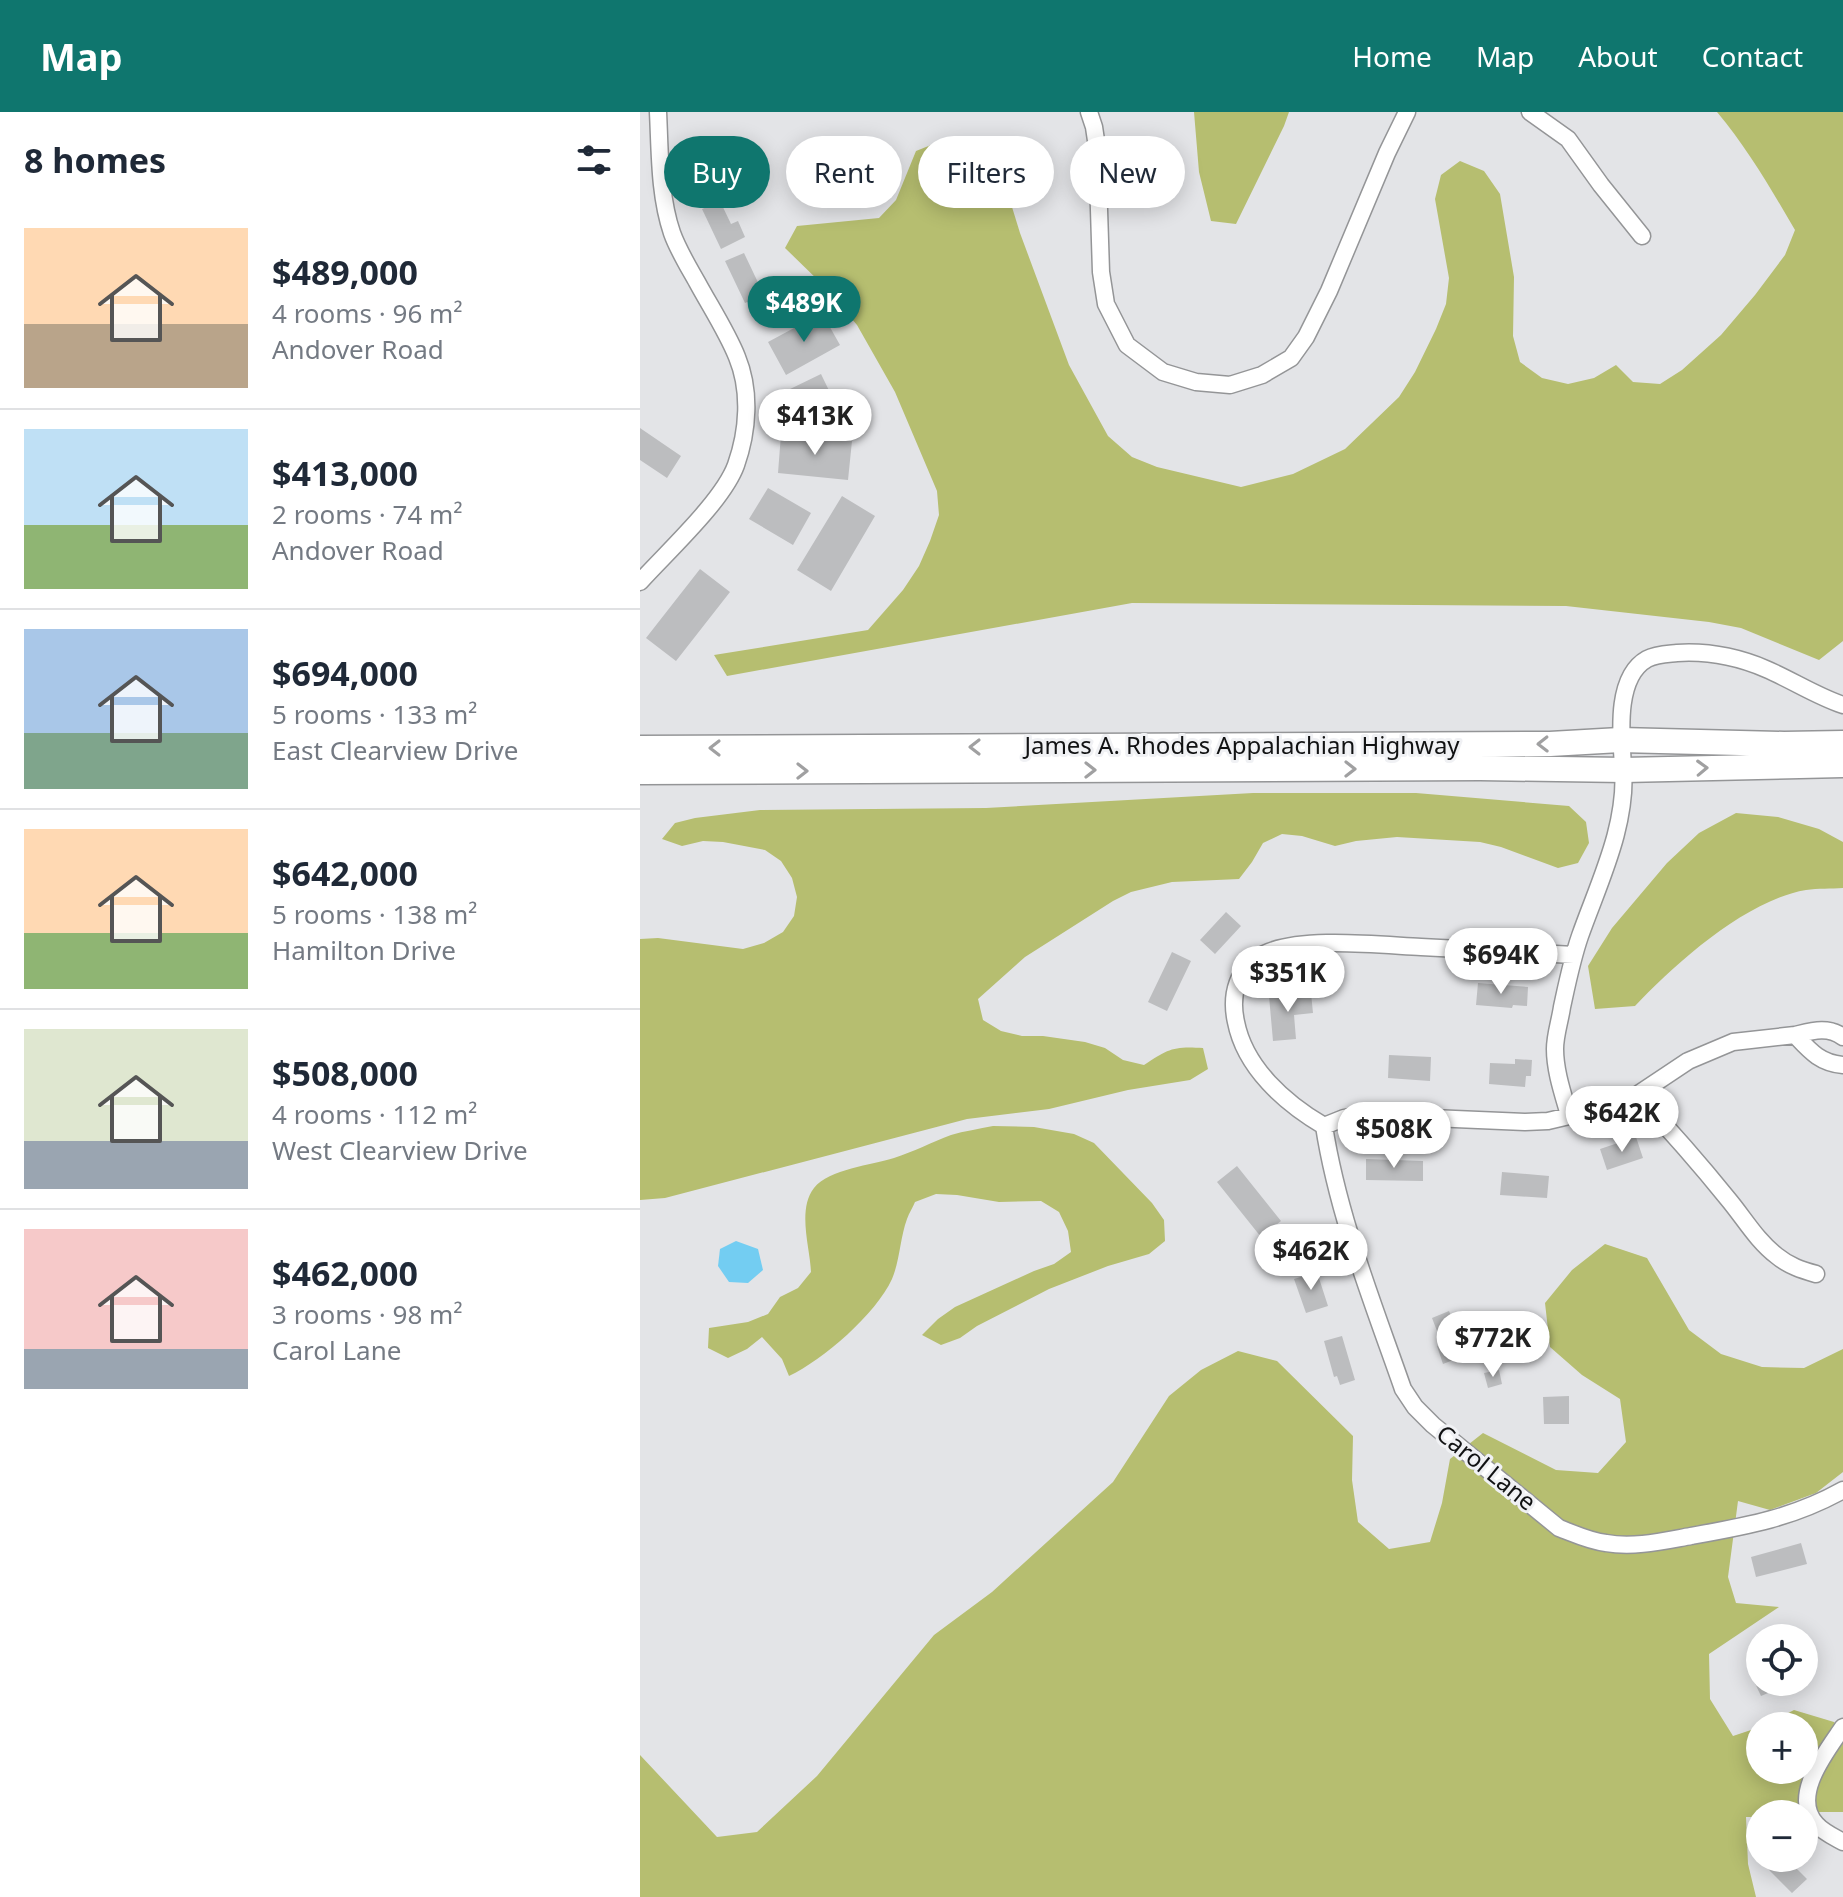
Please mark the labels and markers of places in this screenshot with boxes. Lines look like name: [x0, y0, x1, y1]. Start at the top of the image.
pin: $489K: [748, 276, 860, 344]
pin: $413K: [759, 389, 871, 457]
pin: $694K: [1445, 928, 1557, 996]
pin: $351K: [1232, 946, 1344, 1014]
pin: $642K: [1566, 1086, 1678, 1154]
pin: $508K: [1338, 1102, 1450, 1170]
pin: $462K: [1255, 1224, 1367, 1292]
pin: $772K: [1437, 1311, 1549, 1379]

